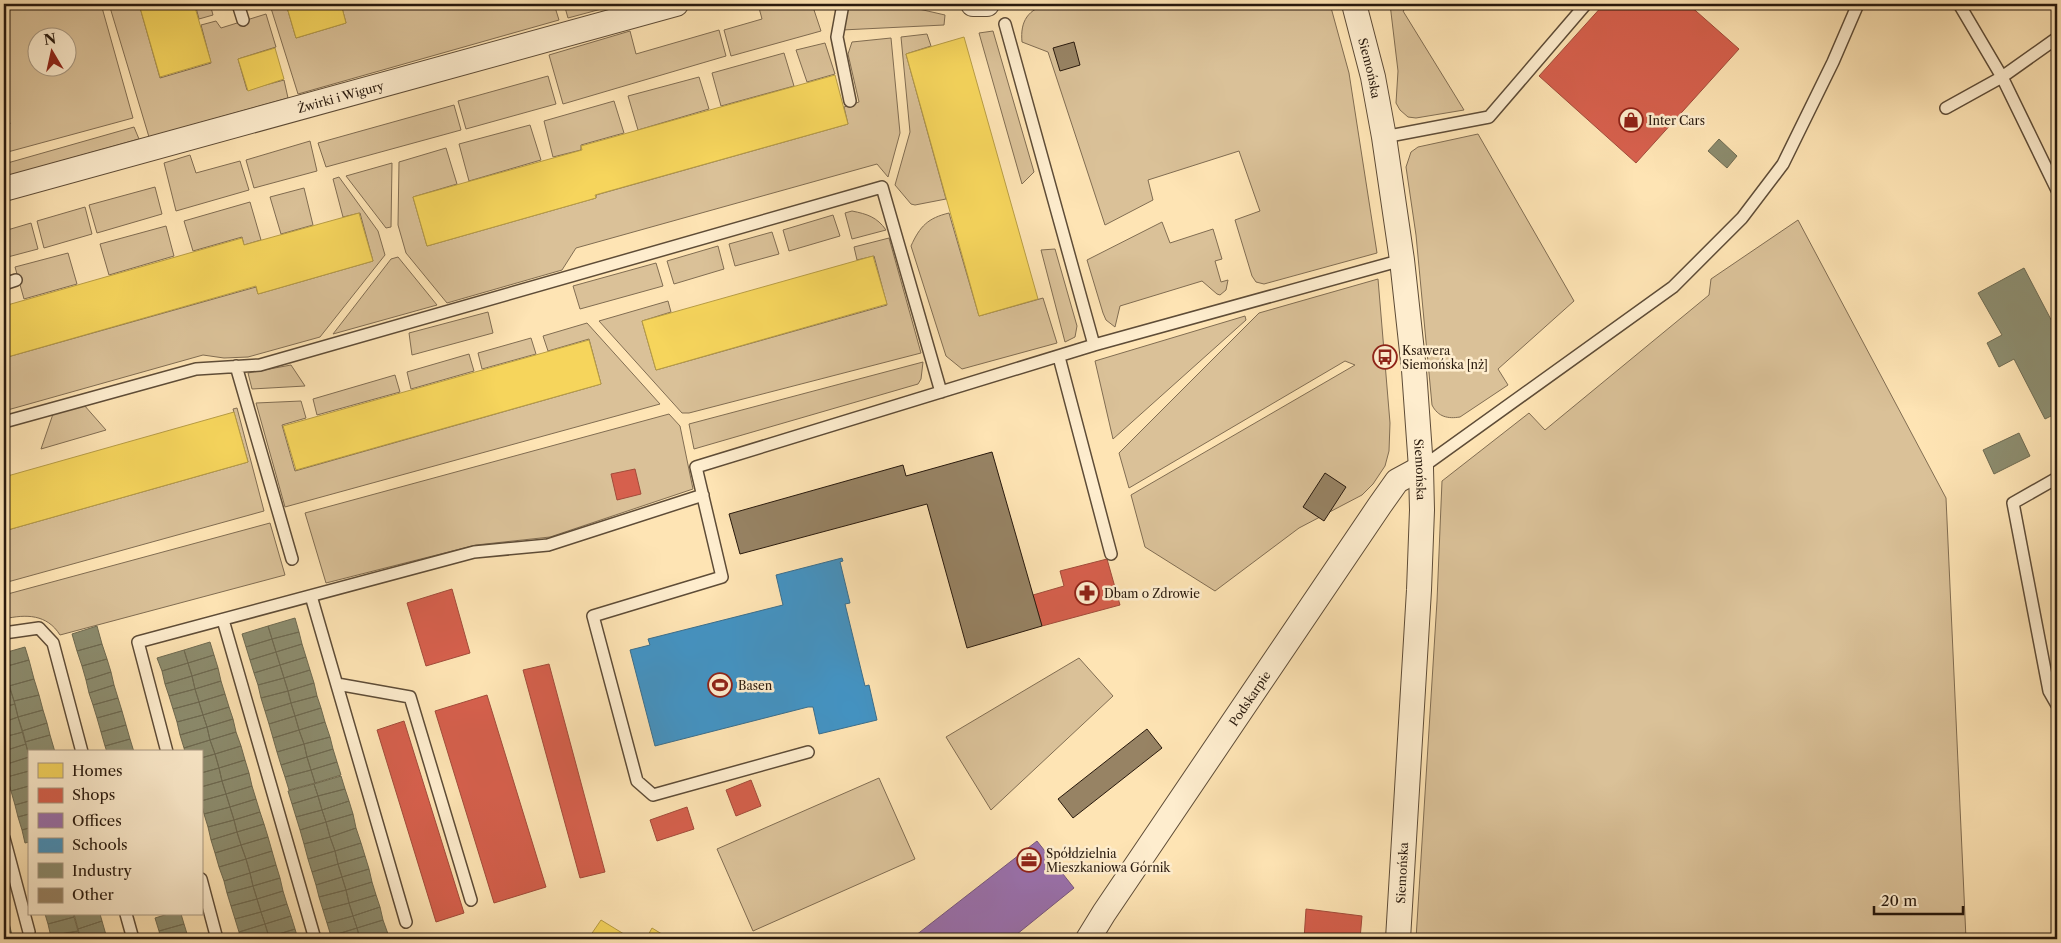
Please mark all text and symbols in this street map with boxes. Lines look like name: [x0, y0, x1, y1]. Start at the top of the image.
north arrow: [28, 28, 78, 78]
text: N: [43, 29, 57, 49]
street label: Siemońska: [1356, 36, 1384, 100]
street label: Żwirki i Wigury: [295, 77, 386, 115]
shop icon: Inter Cars: [1618, 107, 1644, 133]
place label: Inter Cars: [1648, 113, 1705, 128]
place label: Ksawera Siemońska [nż]: [1402, 343, 1488, 372]
bus stop icon: Ksawera Siemońska [nż]: [1372, 344, 1398, 370]
street label: Siemońska: [1411, 438, 1429, 501]
pharmacy icon: Dbam o Zdrowie: [1074, 580, 1100, 606]
place label: Dbam o Zdrowie: [1104, 586, 1200, 601]
street label: Podskarpie: [1225, 667, 1274, 729]
sports icon: Basen: [707, 672, 733, 698]
place label: Basen: [738, 678, 773, 693]
legend: [28, 750, 202, 916]
text: Homes: [72, 761, 123, 780]
text: Shops: [72, 785, 115, 804]
text: Offices: [72, 811, 122, 830]
text: Schools: [72, 835, 128, 854]
street label: Siemońska: [1393, 841, 1411, 904]
place label: Spółdzielnia Mieszkaniowa Górnik: [1046, 846, 1171, 875]
office icon: Spółdzielnia Mieszkaniowa Górnik: [1016, 847, 1042, 873]
text: Industry: [72, 861, 132, 880]
scale bar: [1874, 883, 1962, 915]
text: Other: [72, 885, 115, 904]
text: 20 m: [1881, 891, 1917, 910]

